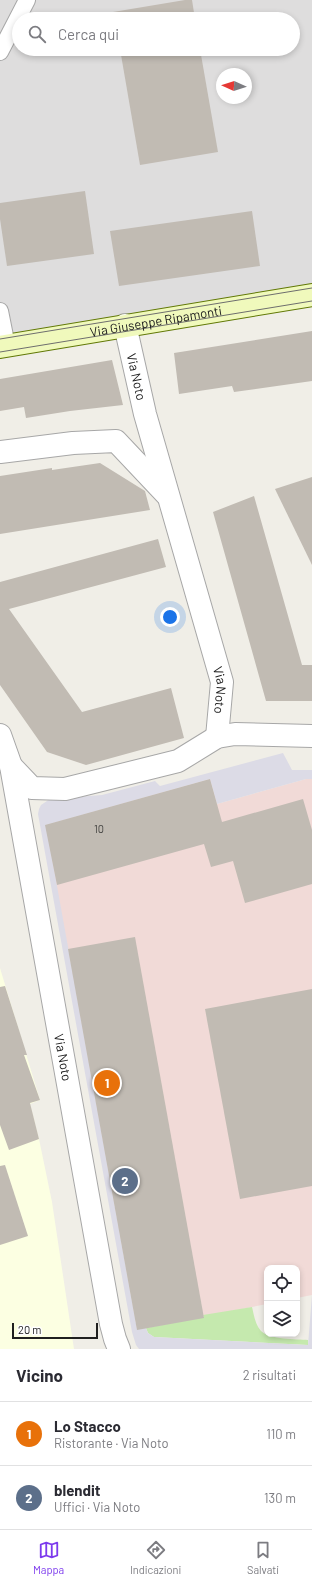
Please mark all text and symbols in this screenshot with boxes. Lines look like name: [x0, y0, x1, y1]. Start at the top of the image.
search box: [12, 12, 300, 56]
icon: search: [26, 23, 48, 45]
text: Cerca qui: [58, 25, 119, 43]
north arrow: [216, 68, 252, 104]
street label: Via Giuseppe Ripamonti: [89, 302, 223, 340]
street label: Via Noto: [124, 352, 150, 402]
your location: [160, 607, 180, 627]
street label: Via Noto: [210, 664, 230, 714]
house number: 10: [94, 822, 104, 835]
street label: Via Noto: [51, 1033, 75, 1082]
pin: 1: [94, 1068, 120, 1098]
pin: 2: [112, 1166, 138, 1196]
map controls: [264, 1265, 300, 1337]
button: locate: [264, 1265, 300, 1301]
button: layers: [264, 1301, 300, 1337]
scale bar: [12, 1321, 98, 1340]
text: 20 m: [18, 1323, 41, 1336]
text: Vicino: [16, 1365, 63, 1385]
text: 2 risultati: [243, 1367, 296, 1383]
text: Lo Stacco: [54, 1417, 121, 1435]
text: 1: [27, 1426, 31, 1442]
text: 110 m: [266, 1426, 296, 1442]
text: Ristorante · Via Noto: [54, 1435, 169, 1451]
text: blendit: [54, 1481, 101, 1499]
text: 2: [25, 1490, 33, 1506]
text: 130 m: [264, 1490, 296, 1506]
text: Uffici · Via Noto: [54, 1499, 140, 1515]
tab: Mappa: [33, 1539, 64, 1576]
tab: Indicazioni: [130, 1539, 181, 1576]
tab: Salvati: [247, 1539, 279, 1576]

